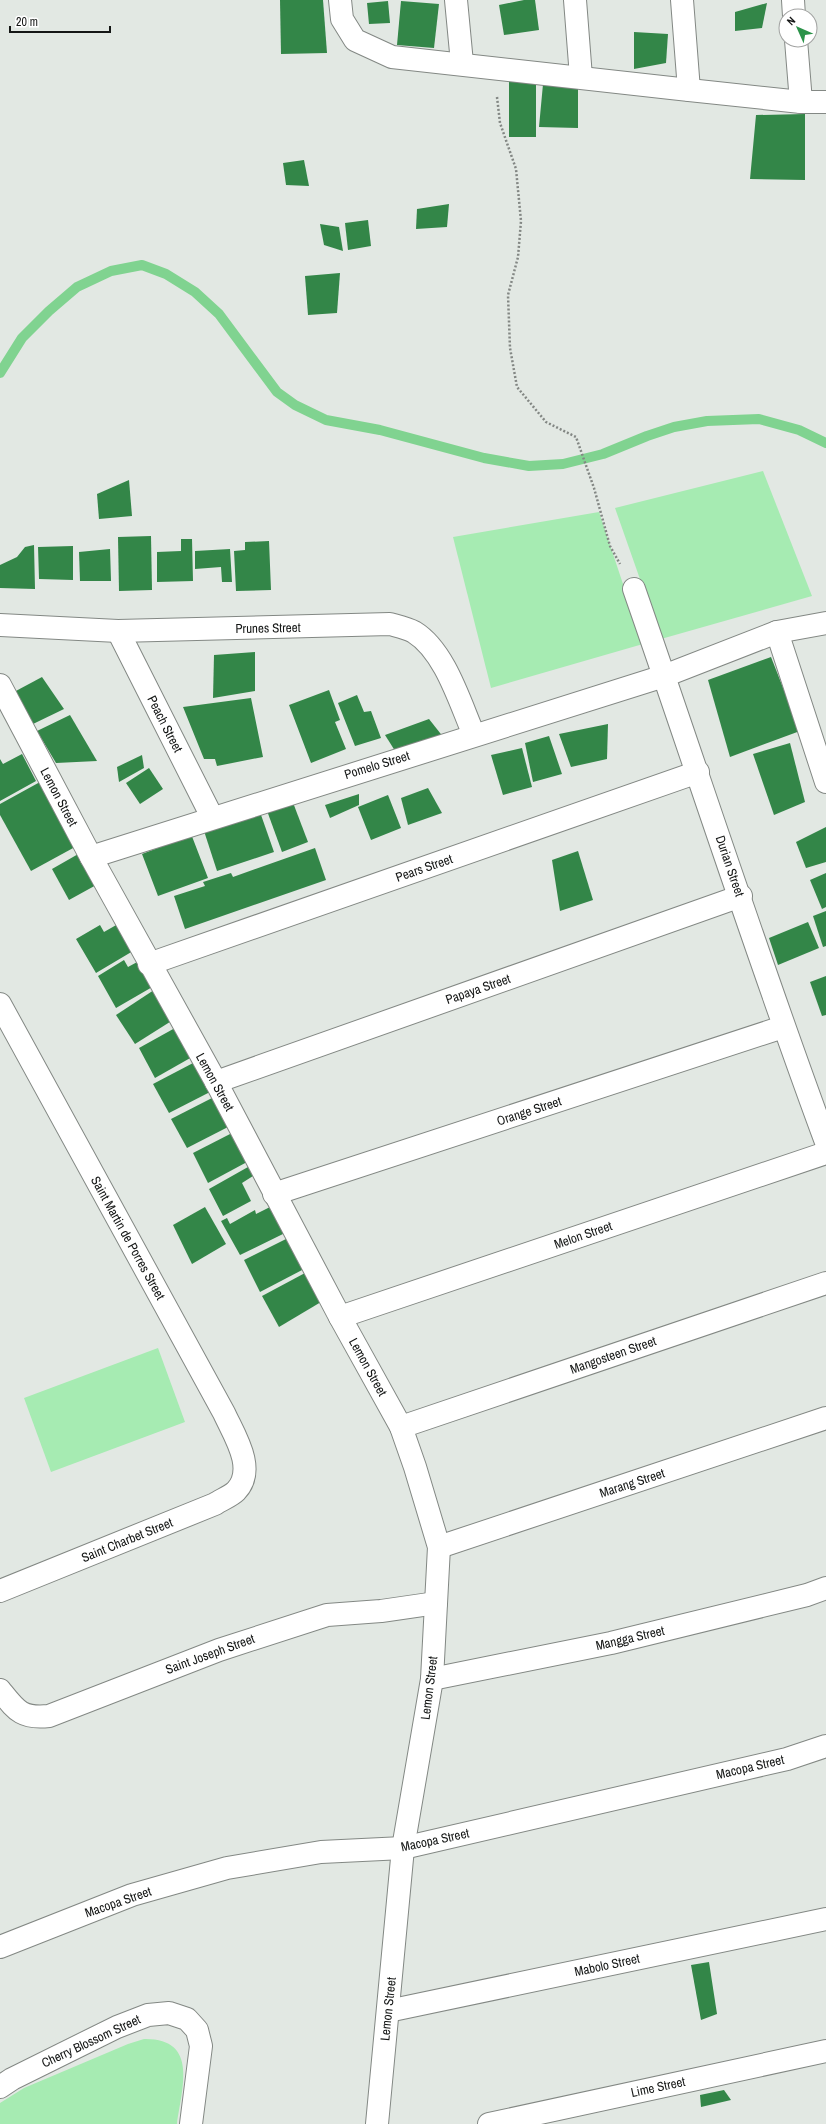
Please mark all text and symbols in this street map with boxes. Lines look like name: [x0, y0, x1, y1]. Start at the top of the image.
scale bar: [10, 8, 110, 34]
north arrow: [778, 8, 818, 48]
text: 20 m: [16, 14, 38, 30]
text: N: [784, 14, 798, 28]
street label: Prunes Street: [235, 619, 301, 637]
street label: Peach Street: [143, 693, 187, 755]
street label: Pomelo Street: [342, 747, 412, 783]
street label: Lemon Street: [36, 765, 82, 829]
street label: Durian Street: [712, 833, 748, 899]
street label: Pears Street: [393, 850, 455, 886]
street label: Papaya Street: [443, 970, 513, 1008]
street label: Lemon Street: [192, 1050, 238, 1114]
street label: Orange Street: [495, 1093, 564, 1129]
street label: Saint Martin de Porres Street: [87, 1173, 169, 1303]
street label: Melon Street: [552, 1217, 614, 1253]
street label: Mangosteen Street: [568, 1332, 658, 1378]
street label: Lemon Street: [345, 1335, 391, 1399]
street label: Marang Street: [597, 1464, 667, 1502]
street label: Saint Charbet Street: [79, 1514, 175, 1566]
street label: Mangga Street: [594, 1622, 666, 1654]
street label: Saint Joseph Street: [163, 1630, 257, 1678]
street label: Lemon Street: [417, 1655, 441, 1721]
street label: Macopa Street: [714, 1751, 786, 1783]
street label: Macopa Street: [399, 1824, 471, 1856]
street label: Macopa Street: [82, 1883, 154, 1921]
street label: Mabolo Street: [573, 1950, 641, 1980]
street label: Lemon Street: [376, 1976, 400, 2042]
street label: Cherry Blossom Street: [39, 2011, 143, 2071]
street label: Lime Street: [629, 2073, 687, 2101]

